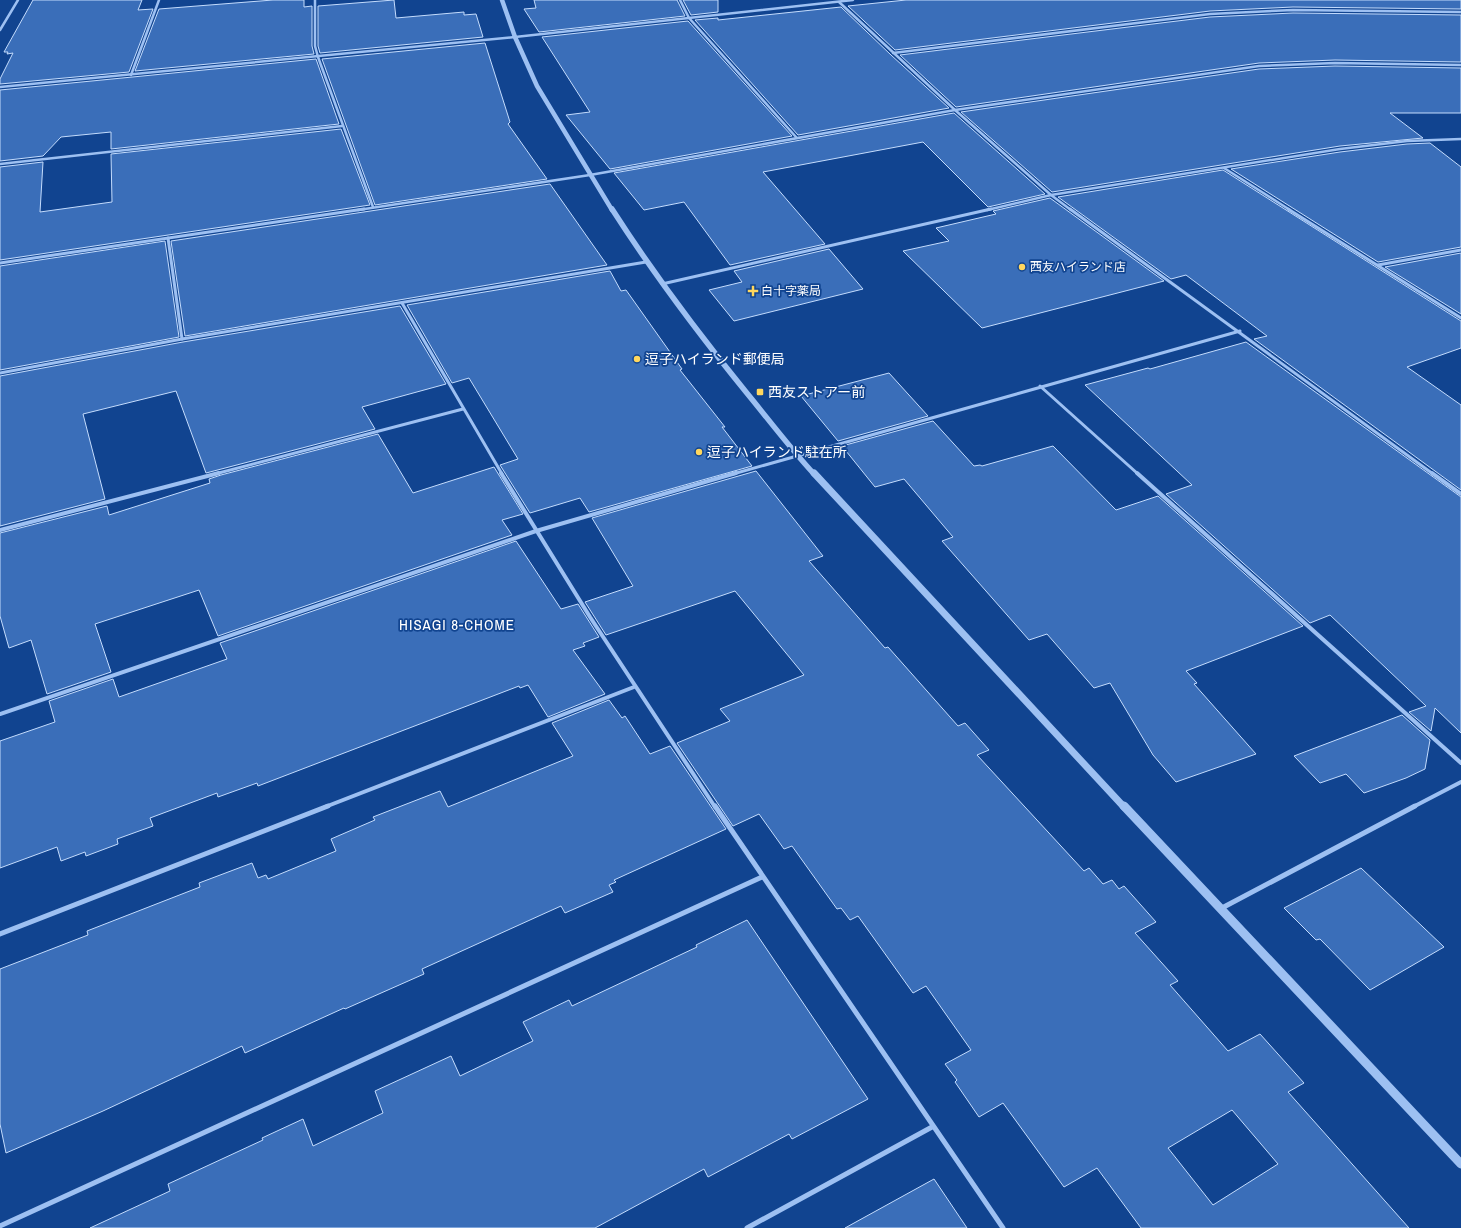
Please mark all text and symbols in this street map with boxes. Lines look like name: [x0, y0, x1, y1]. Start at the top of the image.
place label: 西友ハイランド店: [1030, 259, 1126, 275]
marker: 西友ハイランド店: [1017, 262, 1027, 272]
place label: 白十字薬局: [761, 283, 821, 299]
marker: 白十字薬局: [748, 286, 758, 296]
place label: 逗子ハイランド郵便局: [645, 350, 785, 368]
marker: 逗子ハイランド郵便局: [632, 354, 642, 364]
place label: 西友ストアー前: [768, 383, 865, 401]
marker: 西友ストアー前: [755, 387, 765, 397]
place label: 逗子ハイランド駐在所: [707, 443, 847, 461]
marker: 逗子ハイランド駐在所: [694, 447, 704, 457]
district label: HISAGI 8-CHOME: [399, 614, 515, 635]

